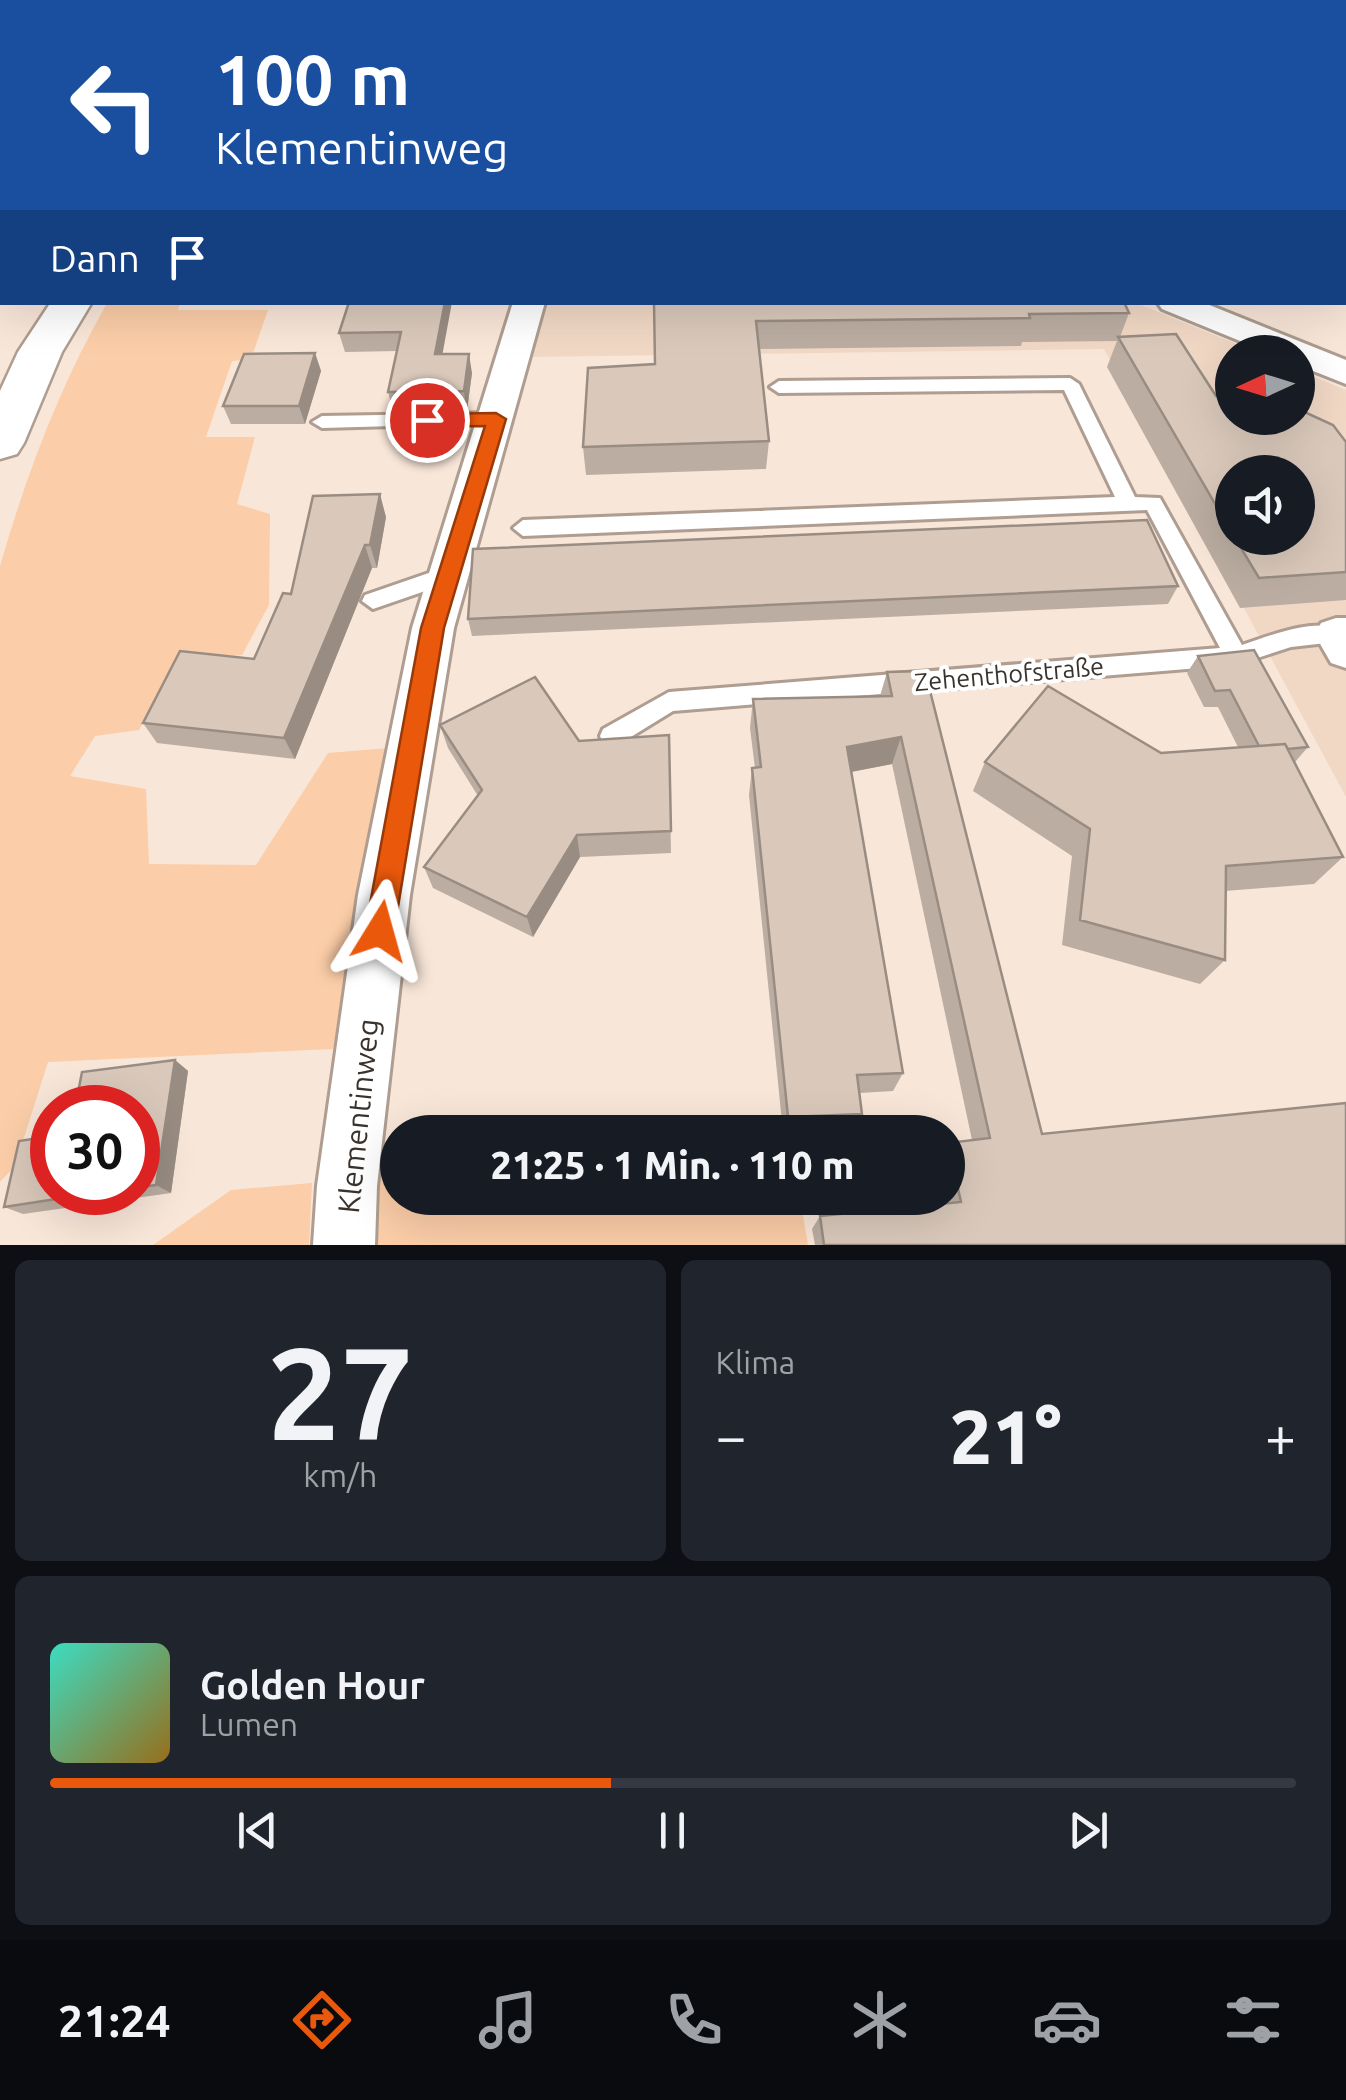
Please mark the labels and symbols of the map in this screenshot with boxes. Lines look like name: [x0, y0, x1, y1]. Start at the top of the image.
north arrow: [1215, 335, 1315, 435]
pin: [385, 378, 470, 463]
street label: Zehenthofstraße: [913, 652, 1105, 696]
position arrow: [328, 879, 432, 983]
street label: Klementinweg: [331, 1017, 385, 1215]
speed limit sign: 30: [30, 1085, 160, 1215]

